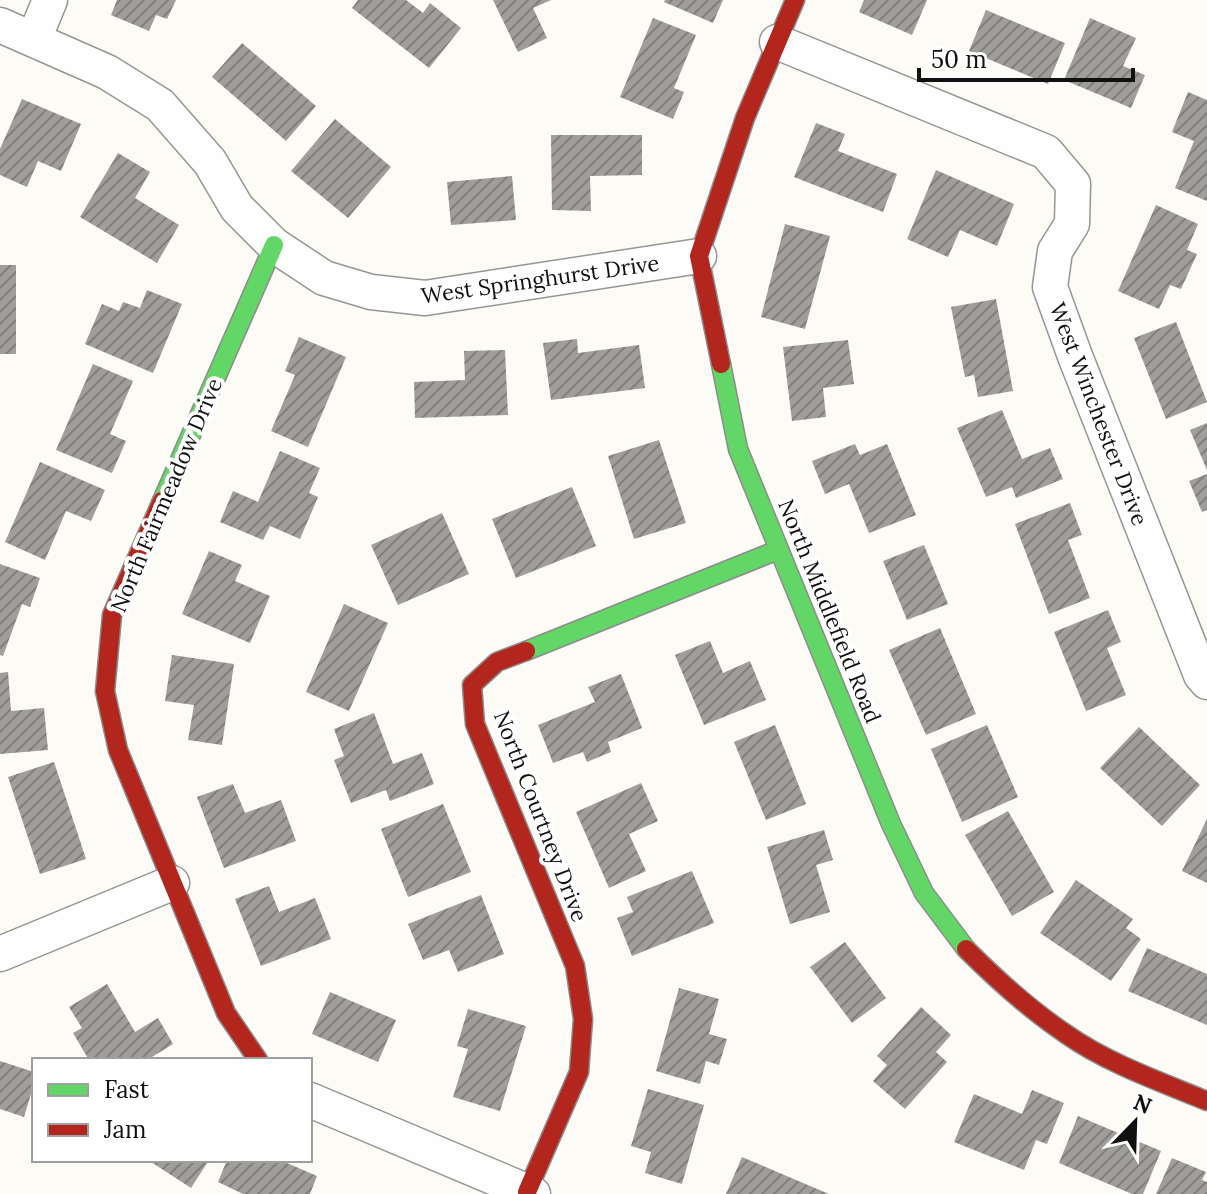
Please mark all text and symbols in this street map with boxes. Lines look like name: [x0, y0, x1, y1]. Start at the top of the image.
scale bar: [919, 32, 1133, 82]
text: 50 m: [931, 44, 987, 75]
street label: West Springhurst Drive: [419, 248, 661, 310]
street label: West Winchester Drive: [1044, 299, 1154, 529]
street label: North Fairmeadow Drive: [104, 374, 228, 616]
street label: North Middlefield Road: [772, 495, 888, 727]
street label: North Courtney Drive: [488, 707, 594, 926]
legend: [32, 1058, 312, 1162]
text: Fast: [104, 1074, 150, 1105]
north arrow: [1095, 1082, 1175, 1162]
text: N: [1130, 1087, 1156, 1120]
text: Jam: [103, 1114, 146, 1145]

